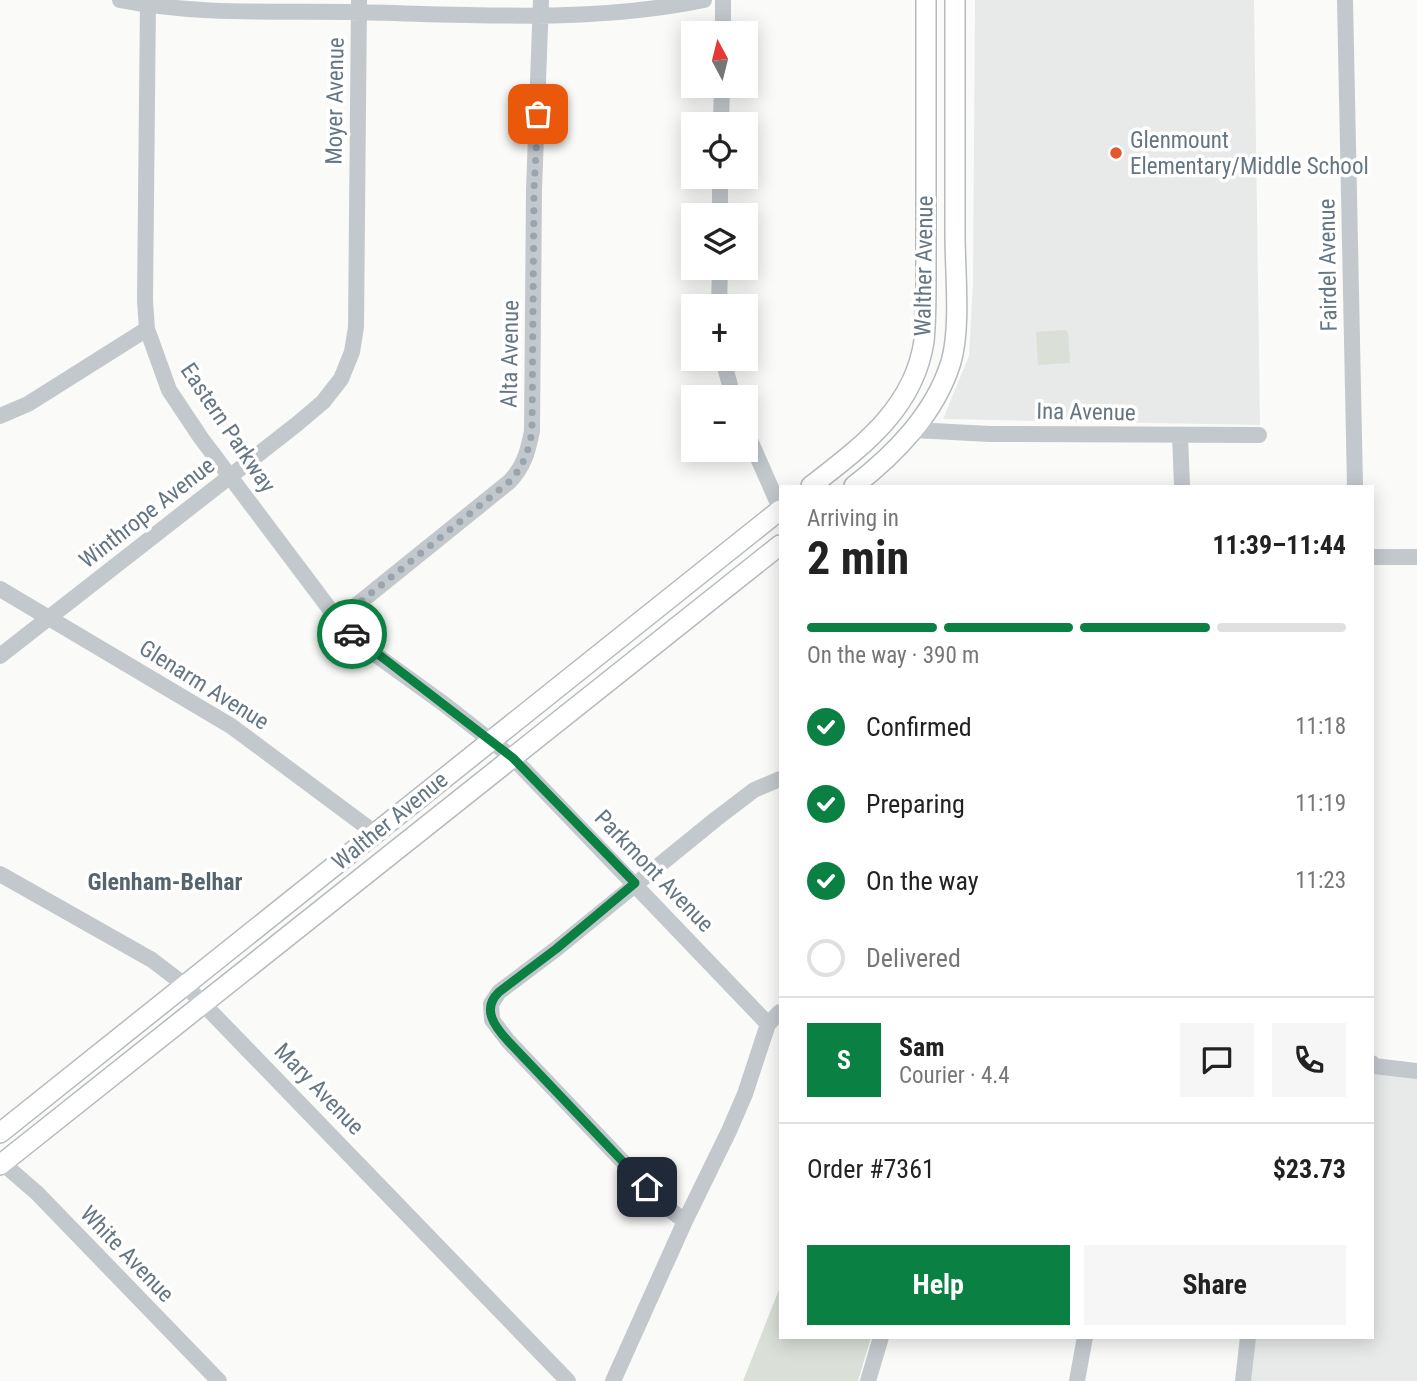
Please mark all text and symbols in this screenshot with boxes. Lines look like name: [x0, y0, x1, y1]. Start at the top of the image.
north arrow: [681, 21, 758, 98]
map controls: [681, 21, 758, 462]
street label: Moyer Avenue: [320, 37, 350, 165]
pin: [508, 84, 568, 144]
icon: bag: [519, 95, 557, 133]
button: locate: [681, 112, 758, 189]
place label: Glenmount Elementary/Middle School: [1130, 127, 1369, 180]
marker: Glenmount Elementary/Middle School: [1108, 145, 1124, 161]
street label: Walther Avenue: [909, 195, 939, 337]
street label: Fairdel Avenue: [1313, 198, 1343, 332]
button: layers: [681, 203, 758, 280]
button: +: [681, 294, 758, 371]
street label: Alta Avenue: [496, 300, 524, 408]
street label: Eastern Parkway: [175, 358, 281, 498]
button: −: [681, 385, 758, 462]
street label: Ina Avenue: [1036, 398, 1136, 426]
street label: Winthrope Avenue: [74, 452, 220, 574]
text: Arriving in: [807, 505, 899, 532]
text: 11:39–11:44: [1212, 530, 1346, 560]
text: 2 min: [807, 531, 909, 585]
courier: [317, 599, 387, 669]
icon: car: [333, 615, 371, 653]
street label: Glenarm Avenue: [134, 634, 274, 736]
text: On the way · 390 m: [807, 642, 979, 669]
icon: check: [807, 708, 845, 746]
text: Confirmed: [866, 712, 972, 742]
text: 11:18: [1295, 713, 1346, 740]
street label: Walther Avenue: [327, 766, 453, 876]
icon: check: [807, 785, 845, 823]
text: Preparing: [866, 789, 965, 819]
text: 11:19: [1295, 790, 1346, 817]
street label: Parkmont Avenue: [589, 804, 719, 938]
icon: check: [807, 862, 845, 900]
text: On the way: [866, 866, 979, 896]
text: 11:23: [1295, 867, 1346, 894]
district label: Glenham-Belhar: [87, 868, 243, 896]
text: Delivered: [866, 943, 961, 973]
button: chat: [1180, 1023, 1254, 1097]
button: phone: [1272, 1023, 1346, 1097]
text: Sam: [899, 1032, 945, 1062]
street label: Mary Avenue: [269, 1038, 369, 1140]
text: S: [837, 1045, 851, 1075]
text: Courier · 4.4: [899, 1062, 1010, 1089]
text: Order #7361: [807, 1154, 935, 1184]
text: $23.73: [1273, 1154, 1346, 1184]
pin: [617, 1157, 677, 1217]
icon: home: [628, 1168, 666, 1206]
street label: White Avenue: [75, 1200, 179, 1308]
button: Help: [807, 1245, 1070, 1325]
button: Share: [1084, 1245, 1346, 1325]

